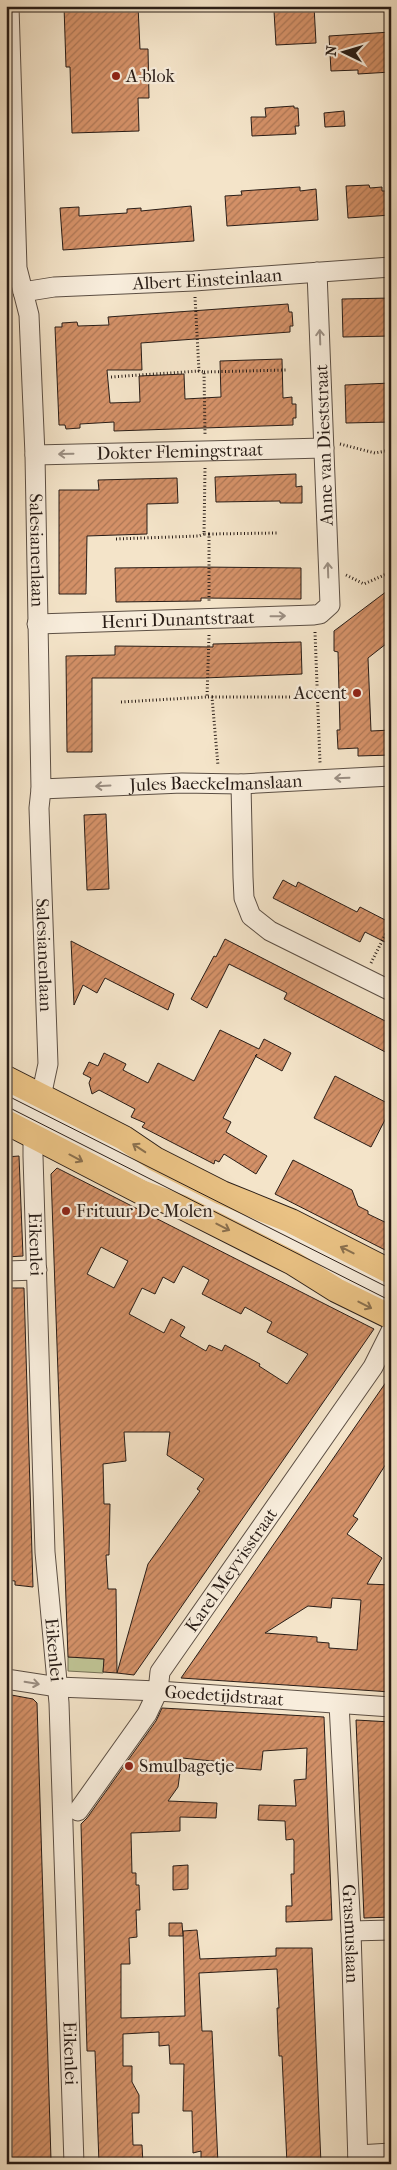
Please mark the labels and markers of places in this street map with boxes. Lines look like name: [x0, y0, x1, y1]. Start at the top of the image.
place label: A-blok: [125, 66, 175, 87]
marker: A-blok: [110, 70, 122, 82]
place label: Accent: [293, 683, 348, 704]
marker: Accent: [351, 687, 363, 699]
place label: Frituur De Molen: [76, 1201, 213, 1222]
marker: Frituur De Molen: [60, 1205, 72, 1217]
place label: Smulbagetje: [139, 1756, 234, 1777]
marker: Smulbagetje: [123, 1760, 135, 1772]

